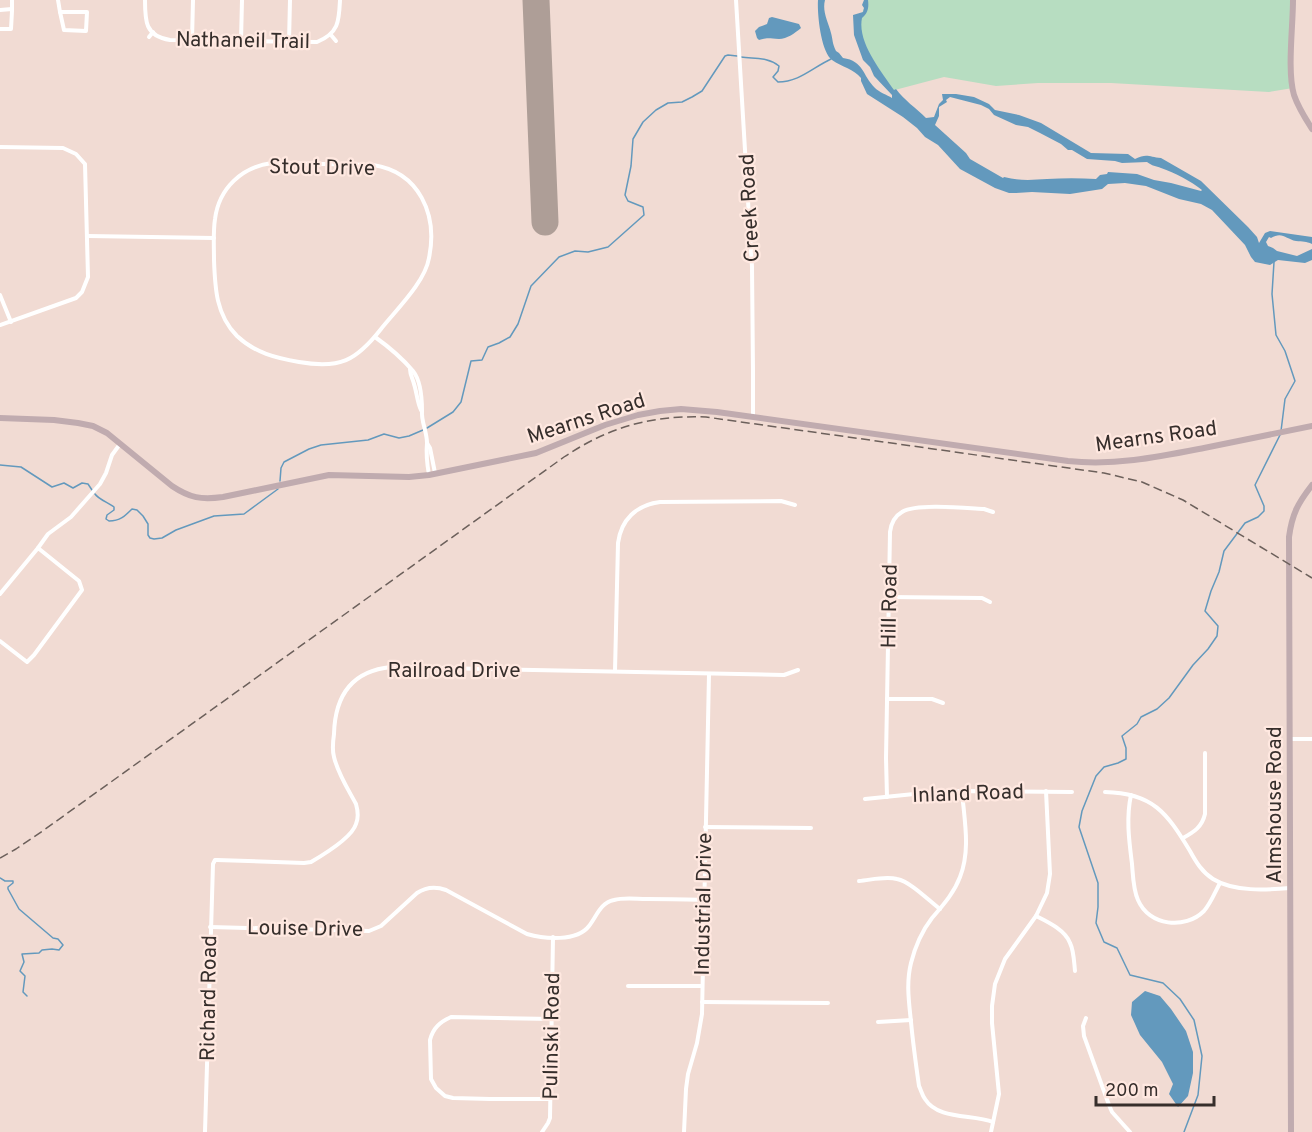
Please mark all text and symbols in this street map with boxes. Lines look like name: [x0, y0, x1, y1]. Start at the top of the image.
street label: Nathaneil Trail: [176, 27, 310, 56]
street label: Creek Road: [734, 153, 767, 263]
street label: Stout Drive: [269, 154, 375, 183]
street label: Mearns Road: [524, 388, 649, 451]
street label: Mearns Road: [1094, 416, 1219, 459]
street label: Hill Road: [876, 564, 905, 649]
street label: Railroad Drive: [387, 658, 521, 685]
street label: Almshouse Road: [1262, 726, 1289, 884]
street label: Inland Road: [912, 779, 1025, 810]
street label: Industrial Drive: [690, 832, 719, 976]
street label: Louise Drive: [247, 915, 363, 944]
street label: Richard Road: [195, 935, 224, 1061]
street label: Pulinski Road: [538, 972, 567, 1100]
scale bar: [1096, 1069, 1214, 1107]
text: 200 m: [1105, 1080, 1158, 1103]

